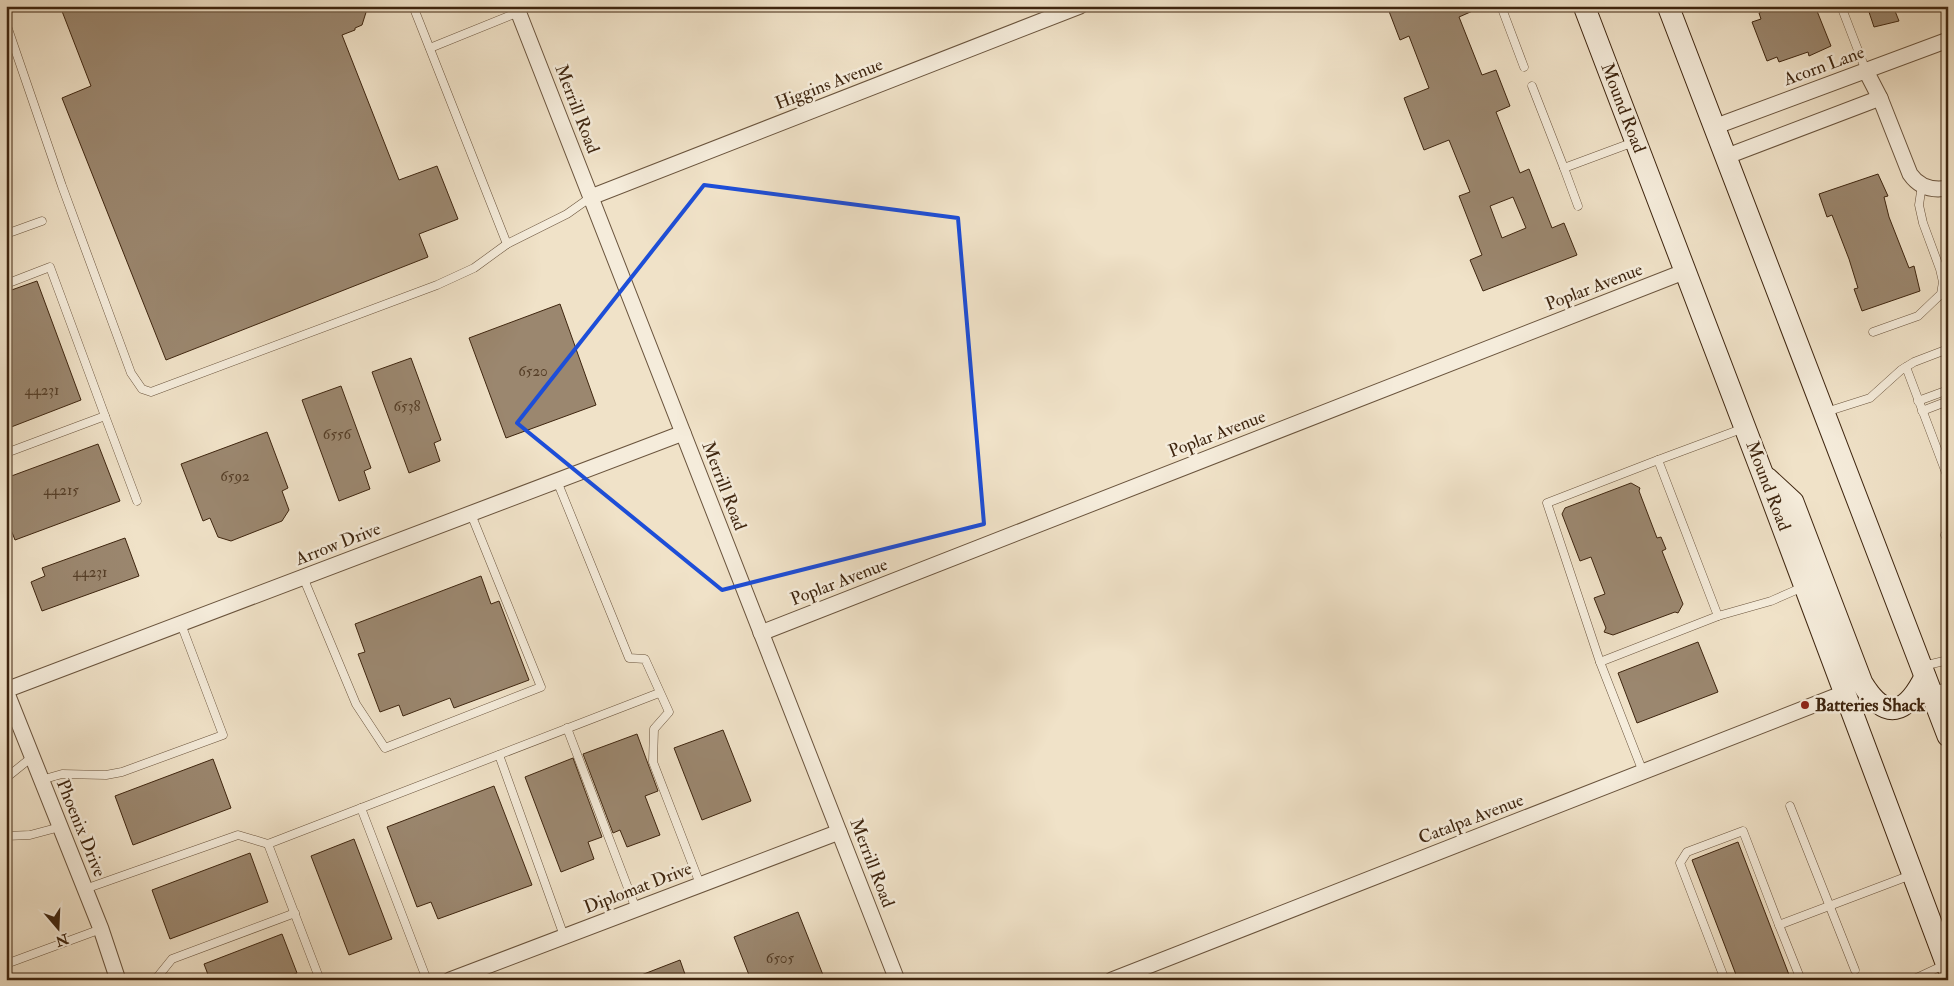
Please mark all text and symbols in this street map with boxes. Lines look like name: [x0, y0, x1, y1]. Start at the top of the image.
street label: Acorn Lane: [1780, 41, 1868, 92]
street label: Higgins Avenue: [772, 53, 886, 115]
street label: Mound Road: [1595, 60, 1651, 156]
street label: Merrill Road: [550, 61, 605, 157]
street label: Poplar Avenue: [1542, 258, 1646, 316]
house number: 6520: [518, 362, 548, 381]
house number: 44231: [25, 381, 59, 400]
house number: 6538: [394, 397, 420, 416]
street label: Poplar Avenue: [1165, 405, 1269, 463]
house number: 6556: [323, 425, 353, 444]
street label: Merrill Road: [697, 438, 752, 534]
street label: Mound Road: [1740, 438, 1796, 534]
house number: 6592: [220, 467, 250, 486]
house number: 44215: [43, 481, 79, 500]
street label: Arrow Drive: [291, 517, 384, 571]
street label: Poplar Avenue: [787, 553, 891, 611]
house number: 44231: [73, 563, 107, 582]
place label: Batteries Shack: [1815, 694, 1925, 717]
marker: Batteries Shack: [1799, 699, 1811, 711]
street label: Phoenix Drive: [51, 776, 111, 881]
street label: Catalpa Avenue: [1415, 788, 1527, 850]
street label: Merrill Road: [845, 815, 900, 911]
street label: Diplomat Drive: [581, 857, 696, 919]
north arrow: [32, 904, 82, 954]
text: N: [53, 929, 72, 950]
house number: 6505: [766, 949, 795, 968]

